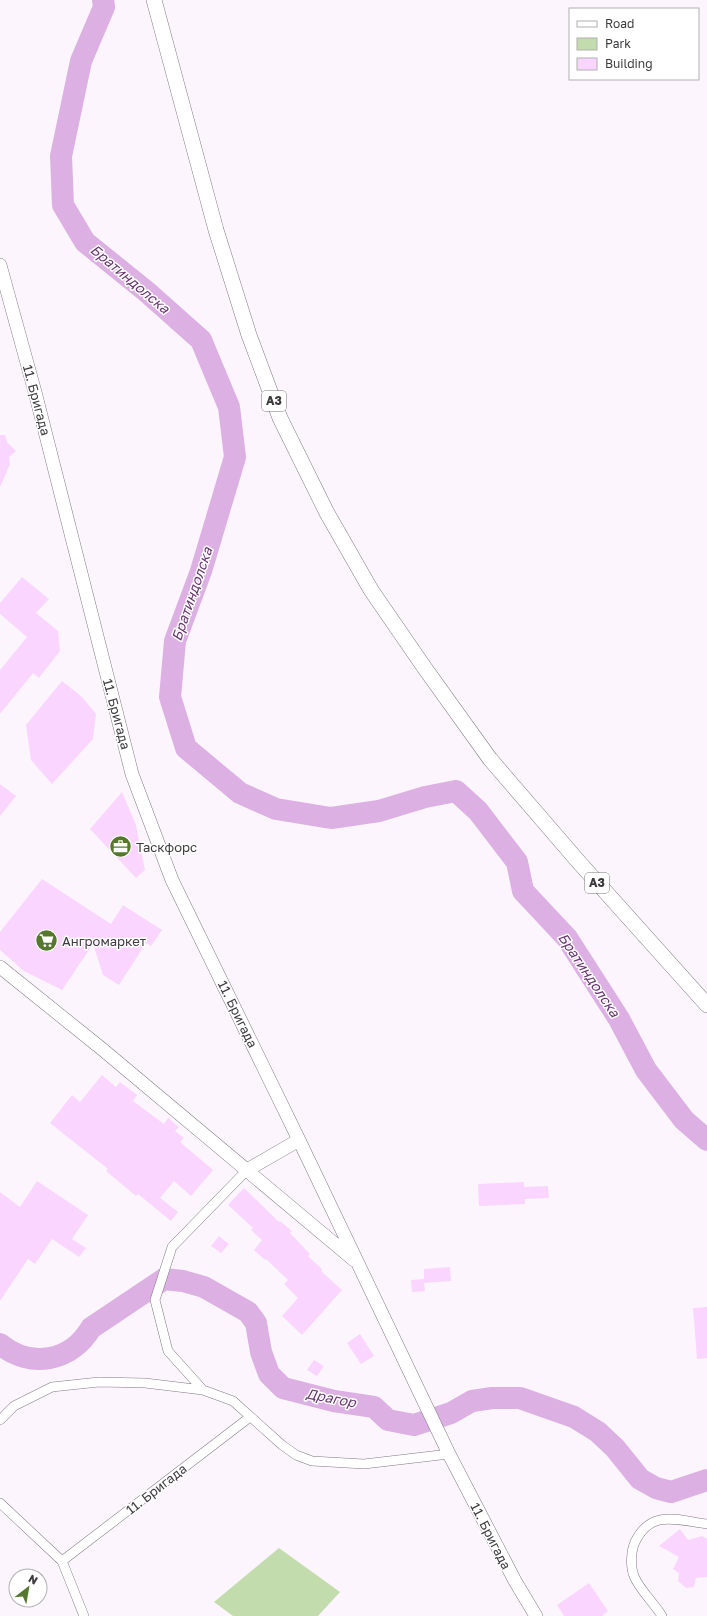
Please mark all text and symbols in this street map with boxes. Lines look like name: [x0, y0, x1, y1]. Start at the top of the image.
legend: [569, 8, 699, 80]
text: Road: [605, 16, 634, 31]
text: Park: [605, 36, 631, 51]
text: Building: [605, 56, 653, 71]
water label: Братиндолска: [87, 241, 174, 317]
street label: 11. Бригада: [20, 363, 54, 437]
road number: A3: [262, 391, 286, 411]
water label: Братиндолска: [168, 544, 216, 643]
street label: 11. Бригада: [100, 677, 134, 751]
office icon: Таскфорс: [107, 834, 133, 860]
place label: Таскфорс: [136, 839, 197, 855]
road number: A3: [585, 873, 609, 893]
supermarket icon: Ангромаркет: [34, 928, 60, 954]
water label: Братиндолска: [555, 929, 624, 1021]
place label: Ангромаркет: [62, 933, 147, 949]
street label: 11. Бригада: [215, 978, 261, 1050]
water label: Драгор: [304, 1384, 359, 1411]
street label: 11. Бригада: [122, 1460, 190, 1518]
street label: 11. Бригада: [467, 1500, 515, 1572]
north arrow: [8, 1568, 48, 1608]
text: N: [26, 1571, 40, 1587]

